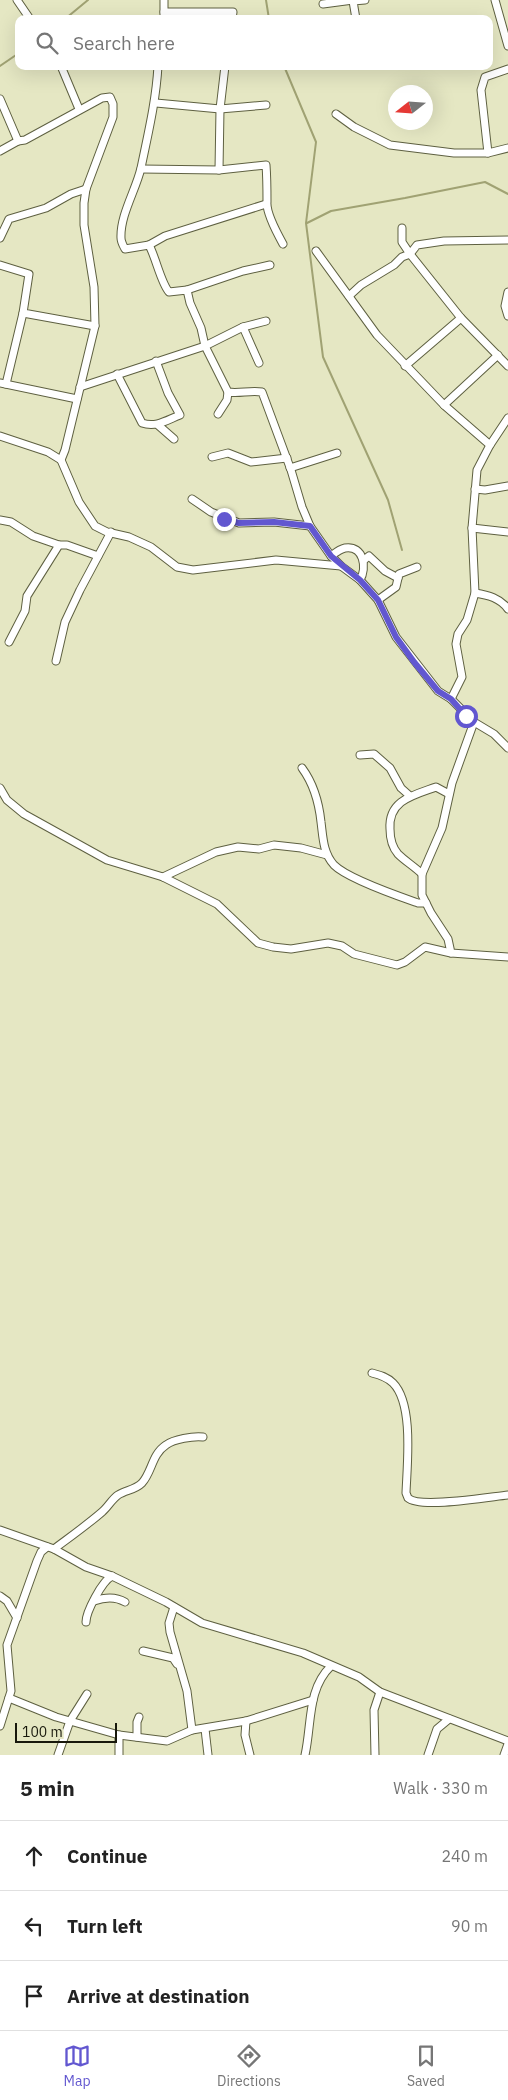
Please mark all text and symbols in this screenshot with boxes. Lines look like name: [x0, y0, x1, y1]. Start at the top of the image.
search box: [15, 15, 493, 70]
icon: search: [33, 29, 61, 57]
text: Search here: [73, 31, 175, 55]
north arrow: [388, 85, 433, 130]
route end: [213, 508, 236, 531]
route start: [455, 705, 478, 728]
scale bar: [15, 1720, 118, 1743]
text: 100 m: [22, 1723, 63, 1741]
text: 5 min: [20, 1774, 75, 1802]
text: Walk · 330 m: [393, 1778, 488, 1798]
icon: ahead: [20, 1842, 48, 1870]
text: Continue: [67, 1844, 147, 1868]
text: 240 m: [441, 1846, 488, 1866]
icon: left: [20, 1912, 48, 1940]
text: Turn left: [67, 1914, 143, 1938]
text: 90 m: [451, 1916, 488, 1936]
icon: arrive: [20, 1982, 48, 2010]
text: Arrive at destination: [67, 1984, 250, 2008]
tab: Map: [63, 2042, 91, 2090]
tab: Directions: [217, 2042, 281, 2090]
tab: Saved: [407, 2042, 445, 2090]

